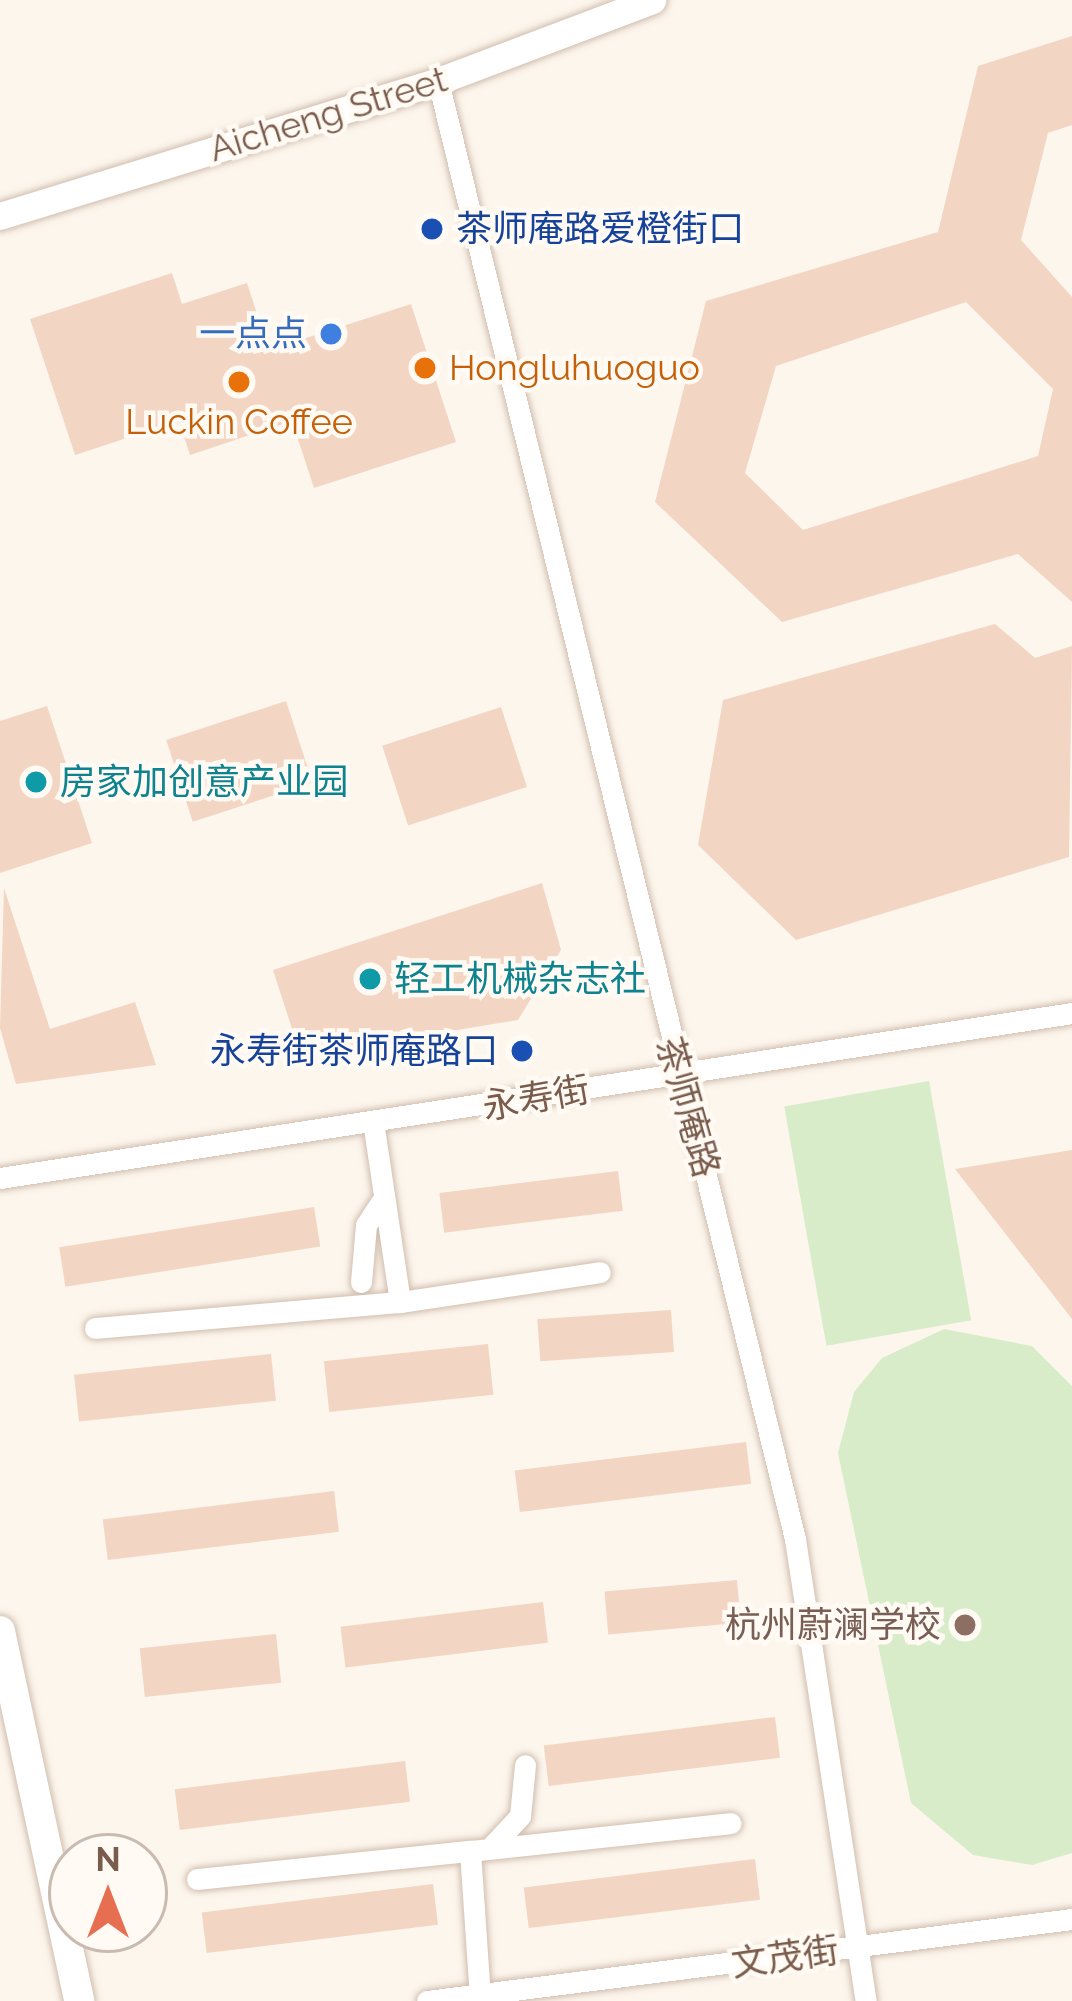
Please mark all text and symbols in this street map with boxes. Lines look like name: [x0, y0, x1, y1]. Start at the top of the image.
street label: Aicheng Street: [204, 57, 452, 171]
place label: 茶师庵路爱橙街口: [456, 207, 744, 251]
marker: 茶师庵路爱橙街口: [419, 216, 445, 242]
place label: 一点点: [199, 312, 307, 356]
marker: 一点点: [318, 321, 344, 347]
place label: Hongluhuoguo: [449, 346, 700, 390]
marker: Hongluhuoguo: [412, 355, 438, 381]
marker: Luckin Coffee: [226, 369, 252, 395]
place label: Luckin Coffee: [125, 400, 353, 444]
place label: 房家加创意产业园: [60, 760, 348, 804]
marker: 房家加创意产业园: [23, 769, 49, 795]
place label: 轻工机械杂志社: [394, 957, 646, 1001]
marker: 轻工机械杂志社: [357, 966, 383, 992]
place label: 永寿街茶师庵路口: [210, 1029, 498, 1073]
street label: 茶师庵路: [647, 1032, 729, 1182]
marker: 永寿街茶师庵路口: [509, 1038, 535, 1064]
street label: 永寿街: [479, 1067, 593, 1129]
place label: 杭州蔚澜学校: [725, 1603, 941, 1647]
marker: 杭州蔚澜学校: [952, 1612, 978, 1638]
north arrow: [48, 1833, 168, 1953]
text: N: [95, 1840, 121, 1879]
street label: 文茂街: [729, 1928, 841, 1986]

